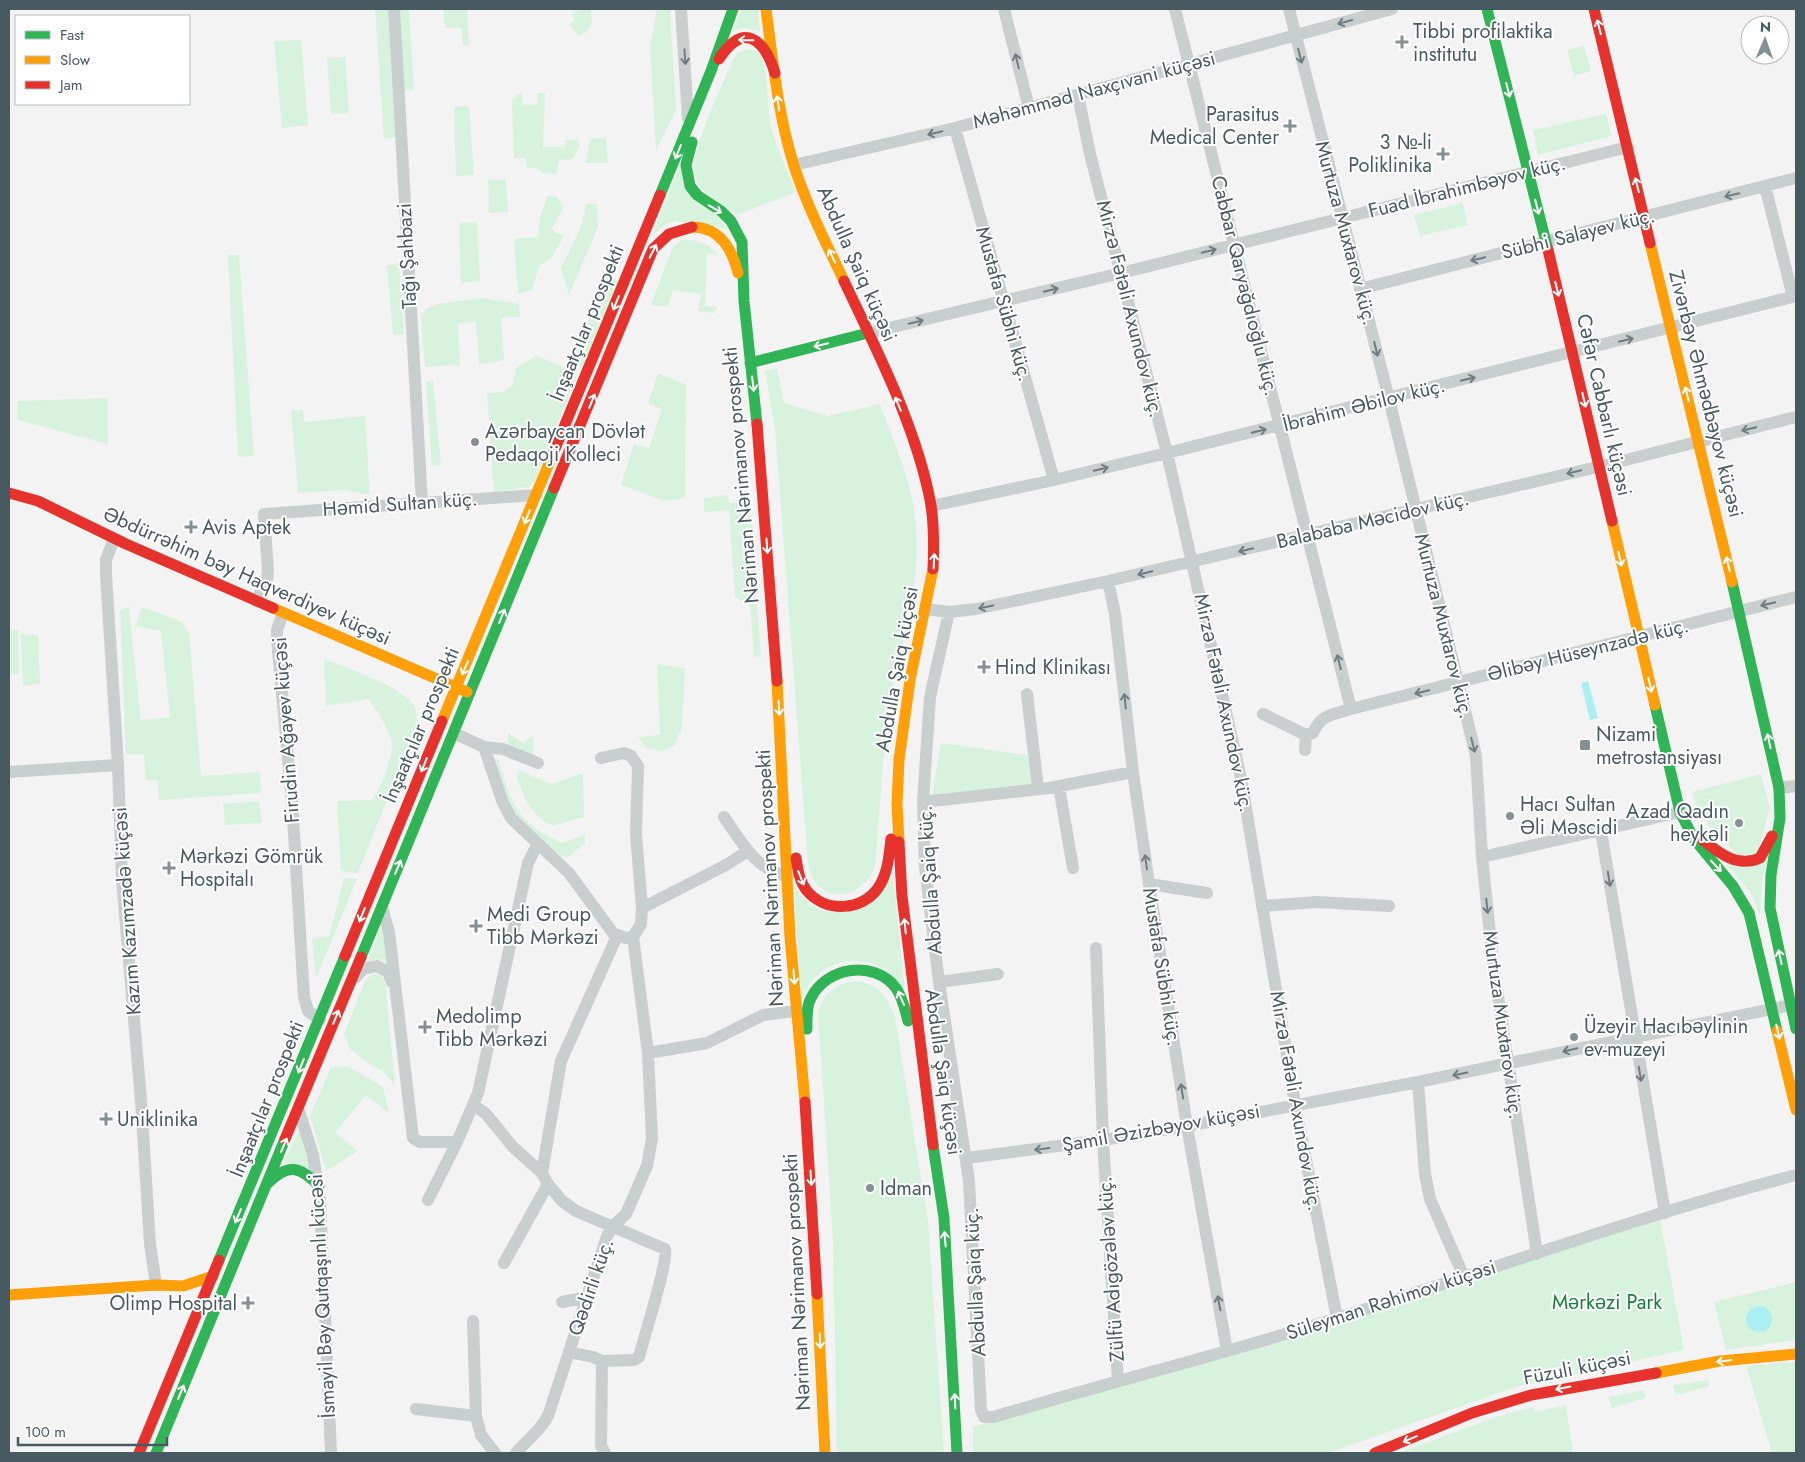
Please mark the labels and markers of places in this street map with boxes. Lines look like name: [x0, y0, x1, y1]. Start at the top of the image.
place label: Tibbi profilaktika institutu: [1413, 17, 1553, 69]
marker: Tibbi profilaktika institutu: [1395, 35, 1409, 49]
place label: Parasitus Medical Center: [1150, 100, 1279, 152]
marker: Parasitus Medical Center: [1283, 119, 1297, 133]
place label: 3 №-li Poliklinika: [1348, 128, 1432, 180]
marker: 3 №-li Poliklinika: [1436, 147, 1450, 161]
place label: Azərbaycan Dövlət Pedaqoji Kolleci: [485, 417, 645, 469]
marker: Azərbaycan Dövlət Pedaqoji Kolleci: [469, 436, 481, 448]
place label: Avis Aptek: [202, 513, 291, 542]
marker: Avis Aptek: [184, 520, 198, 534]
place label: Hind Klinikası: [995, 653, 1111, 682]
marker: Hind Klinikası: [977, 660, 991, 674]
place label: Nizami metrostansiyası: [1596, 720, 1722, 772]
marker: Nizami metrostansiyası: [1578, 738, 1592, 752]
place label: Hacı Sultan Əli Məscidi: [1520, 790, 1618, 842]
place label: Azad Qadın heykəli: [1626, 797, 1729, 849]
marker: Hacı Sultan Əli Məscidi: [1504, 810, 1516, 822]
marker: Azad Qadın heykəli: [1733, 817, 1745, 829]
place label: Mərkəzi Gömrük Hospitalı: [180, 842, 323, 894]
marker: Mərkəzi Gömrük Hospitalı: [162, 861, 176, 875]
place label: Medi Group Tibb Mərkəzi: [487, 900, 599, 952]
marker: Medi Group Tibb Mərkəzi: [469, 919, 483, 933]
place label: Medolimp Tibb Mərkəzi: [436, 1002, 548, 1054]
place label: Üzeyir Hacıbəylinin ev-muzeyi: [1584, 1012, 1748, 1064]
marker: Medolimp Tibb Mərkəzi: [418, 1020, 432, 1034]
marker: Üzeyir Hacıbəylinin ev-muzeyi: [1568, 1031, 1580, 1043]
place label: Uniklinika: [117, 1105, 198, 1134]
marker: Uniklinika: [99, 1112, 113, 1126]
place label: Idman: [880, 1174, 932, 1203]
marker: Idman: [864, 1182, 876, 1194]
place label: Olimp Hospital: [110, 1289, 237, 1318]
marker: Olimp Hospital: [241, 1296, 255, 1310]

